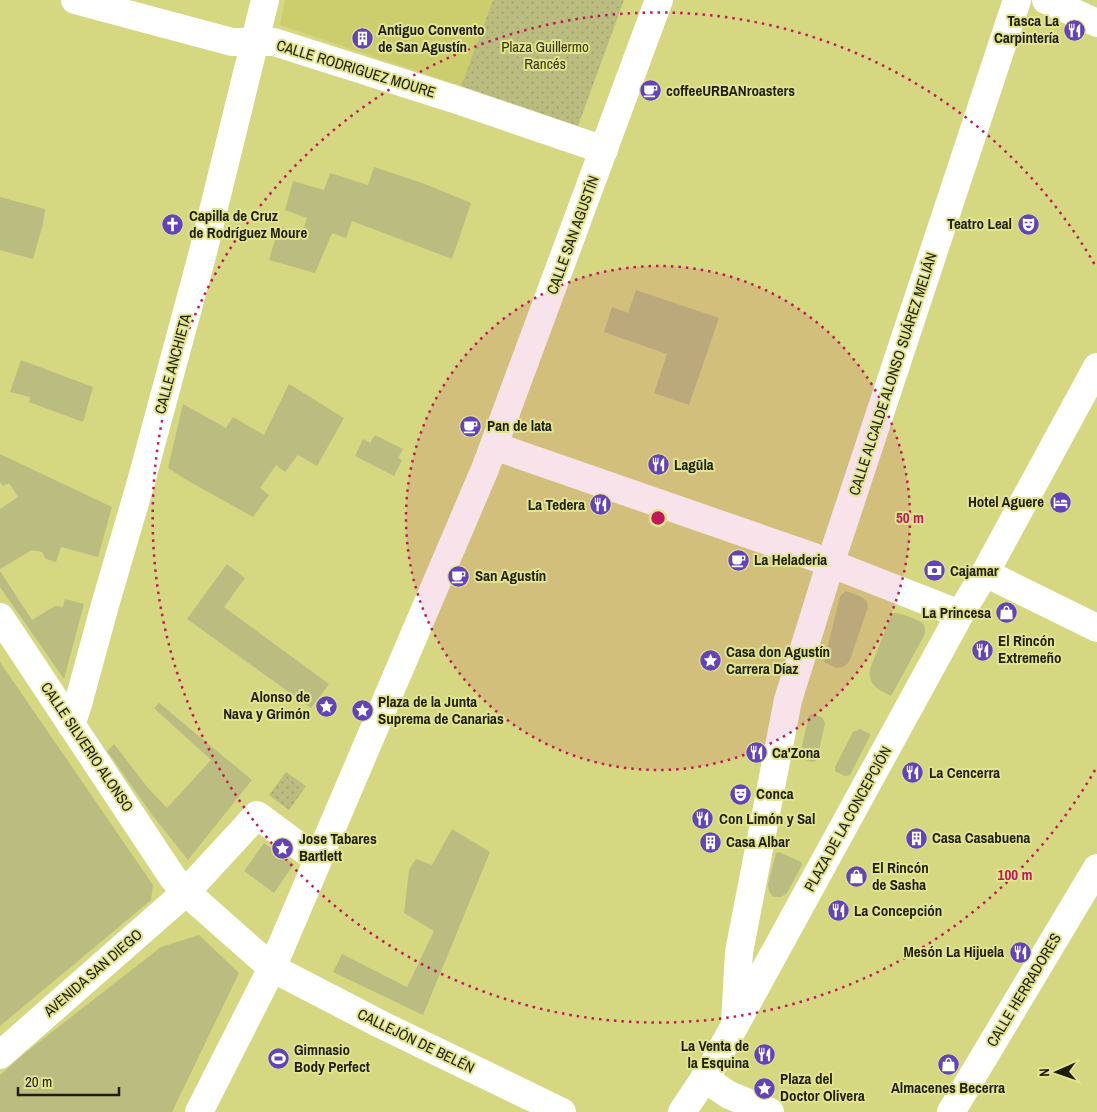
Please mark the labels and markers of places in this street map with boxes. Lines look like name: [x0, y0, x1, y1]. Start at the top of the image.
place label: Tasca La Carpintería: [994, 10, 1059, 48]
restaurant icon: Tasca La Carpintería: [1063, 18, 1087, 42]
place label: Antiguo Convento de San Agustín: [378, 19, 485, 57]
building icon: Antiguo Convento de San Agustín: [350, 27, 374, 51]
cafe icon: coffeeURBANroasters: [638, 79, 662, 103]
place label: coffeeURBANroasters: [666, 80, 795, 101]
place label: Capilla de Cruz de Rodríguez Moure: [189, 205, 307, 243]
theatre icon: Teatro Leal: [1016, 212, 1040, 236]
church icon: Capilla de Cruz de Rodríguez Moure: [161, 213, 185, 237]
place label: Teatro Leal: [947, 213, 1012, 234]
cafe icon: Pan de lata: [459, 414, 483, 438]
place label: Pan de lata: [487, 415, 552, 436]
restaurant icon: Lagūla: [646, 453, 670, 477]
place label: Lagūla: [674, 454, 714, 475]
hotel icon: Hotel Aguere: [1048, 490, 1072, 514]
place label: Hotel Aguere: [968, 491, 1044, 512]
restaurant icon: La Tedera: [589, 493, 613, 517]
place label: La Tedera: [528, 494, 585, 515]
centre of rings: [649, 509, 667, 527]
cafe icon: La Heladeria: [726, 548, 750, 572]
place label: La Heladeria: [754, 549, 827, 570]
bank icon: Cajamar: [922, 559, 946, 583]
place label: Cajamar: [950, 560, 999, 581]
cafe icon: San Agustín: [447, 564, 471, 588]
place label: San Agustín: [475, 565, 546, 586]
shop icon: La Princesa: [995, 601, 1019, 625]
place label: La Princesa: [922, 602, 991, 623]
place label: El Rincón Extremeño: [998, 630, 1062, 668]
restaurant icon: El Rincón Extremeño: [970, 638, 994, 662]
place label: Casa don Agustín Carrera Díaz: [726, 641, 830, 679]
place icon: Casa don Agustín Carrera Díaz: [698, 649, 722, 673]
place label: Alonso de Nava y Grimón: [223, 686, 310, 724]
place label: Plaza de la Junta Suprema de Canarias: [378, 691, 504, 729]
place icon: Alonso de Nava y Grimón: [314, 694, 338, 718]
place icon: Plaza de la Junta Suprema de Canarias: [350, 699, 374, 723]
restaurant icon: Ca'Zona: [744, 741, 768, 765]
place label: Ca'Zona: [772, 742, 820, 763]
restaurant icon: La Cencerra: [901, 761, 925, 785]
place label: La Cencerra: [929, 762, 1000, 783]
theatre icon: Conca: [728, 782, 752, 806]
place label: Conca: [756, 783, 794, 804]
restaurant icon: Con Limón y Sal: [691, 807, 715, 831]
place label: Con Limón y Sal: [719, 808, 815, 829]
building icon: Casa Casabuena: [904, 826, 928, 850]
place label: Casa Casabuena: [932, 827, 1031, 848]
place label: Jose Tabares Bartlett: [299, 828, 377, 866]
building icon: Casa Albar: [698, 830, 722, 854]
place label: Casa Albar: [726, 831, 790, 852]
place icon: Jose Tabares Bartlett: [271, 836, 295, 860]
place label: El Rincón de Sasha: [872, 857, 929, 895]
shop icon: El Rincón de Sasha: [844, 865, 868, 889]
restaurant icon: La Concepción: [826, 899, 850, 923]
place label: La Concepción: [854, 900, 942, 921]
restaurant icon: Mesón La Hijuela: [1008, 940, 1032, 964]
place label: Mesón La Hijuela: [904, 941, 1004, 962]
place label: La Venta de la Esquina: [681, 1035, 749, 1073]
place label: Gimnasio Body Perfect: [294, 1039, 370, 1077]
restaurant icon: La Venta de la Esquina: [753, 1043, 777, 1067]
sports icon: Gimnasio Body Perfect: [266, 1047, 290, 1071]
shop icon: Almacenes Becerra: [936, 1053, 960, 1077]
place label: Plaza del Doctor Olivera: [780, 1068, 865, 1106]
place icon: Plaza del Doctor Olivera: [752, 1076, 776, 1100]
place label: Almacenes Becerra: [891, 1077, 1005, 1098]

